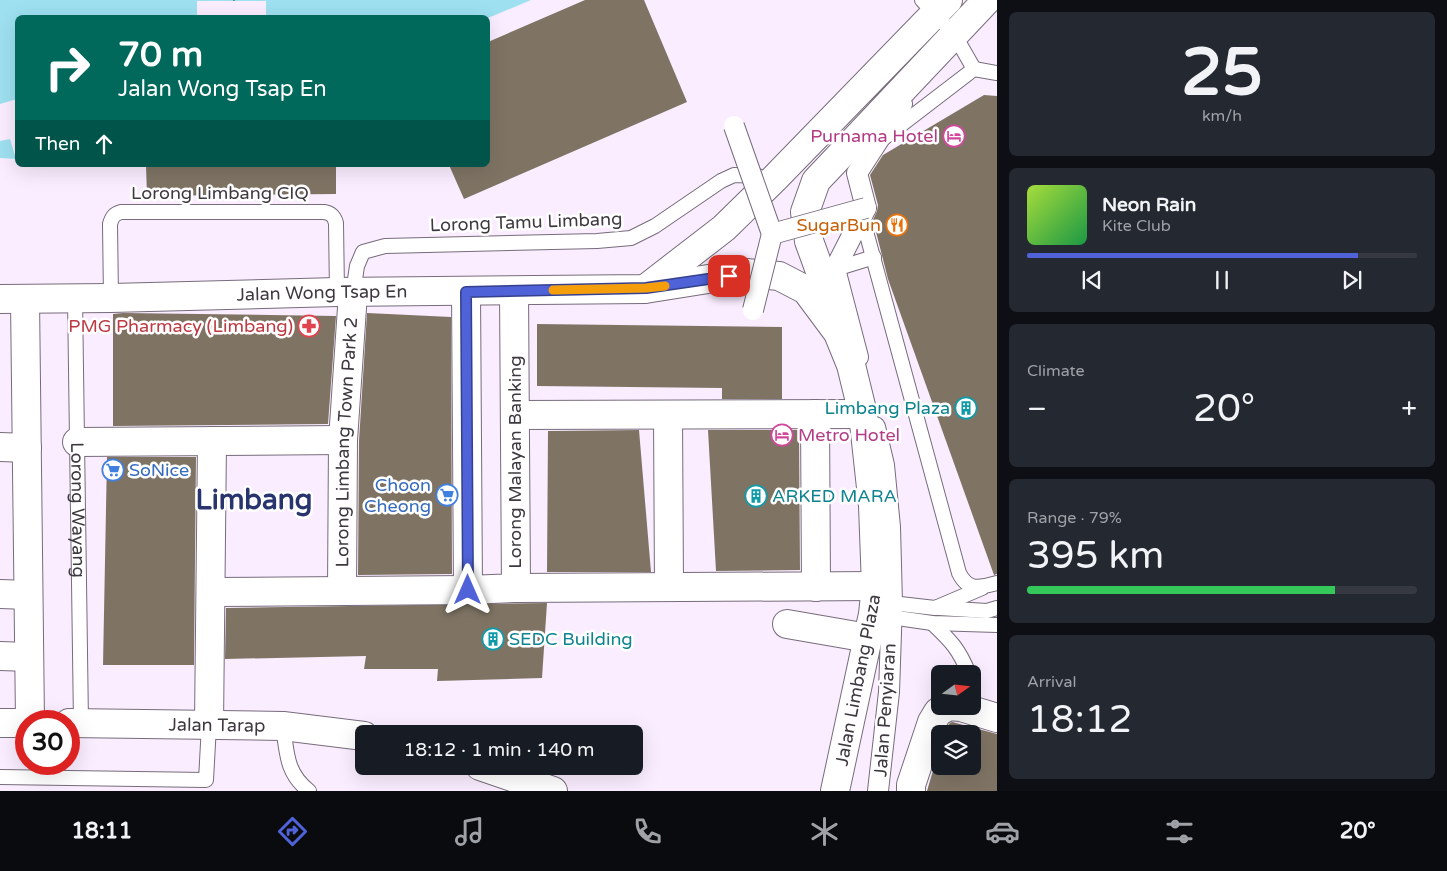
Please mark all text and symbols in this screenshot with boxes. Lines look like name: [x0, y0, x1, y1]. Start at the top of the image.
text: 70 m: [118, 34, 203, 76]
text: 25: [1181, 34, 1263, 113]
icon: right: [35, 35, 100, 100]
text: Jalan Wong Tsap En: [118, 76, 327, 102]
text: km/h: [1202, 106, 1242, 126]
hotel icon: Purnama Hotel: [942, 124, 966, 148]
place label: Purnama Hotel: [810, 125, 938, 147]
icon: ahead: [90, 130, 118, 158]
text: Then: [35, 133, 80, 155]
street label: Lorong Limbang CIQ: [131, 182, 309, 204]
text: Neon Rain: [1102, 194, 1196, 216]
street label: Lorong Tamu Limbang: [429, 208, 623, 236]
restaurant icon: SugarBun: [885, 213, 909, 237]
place label: SugarBun: [796, 214, 881, 236]
text: Kite Club: [1102, 216, 1171, 236]
pin: [708, 255, 750, 297]
icon: arrive: [715, 262, 743, 290]
icon: previous: [1078, 266, 1106, 294]
icon: pause: [1208, 266, 1236, 294]
icon: next: [1338, 266, 1366, 294]
street label: Jalan Wong Tsap En: [236, 280, 407, 306]
pharmacy icon: PMG Pharmacy (Limbang): [297, 314, 321, 338]
place label: PMG Pharmacy (Limbang): [68, 315, 293, 337]
street label: Lorong Limbang Town Park 2: [331, 316, 362, 568]
street label: Lorong Malayan Banking: [504, 355, 526, 569]
text: Climate: [1027, 361, 1085, 381]
text: 20°: [1193, 386, 1255, 432]
text: −: [1027, 392, 1047, 426]
text: +: [1401, 392, 1417, 426]
building icon: Limbang Plaza: [954, 396, 978, 420]
place label: Limbang Plaza: [824, 397, 950, 419]
hotel icon: Metro Hotel: [770, 423, 794, 447]
place label: Metro Hotel: [798, 424, 900, 446]
street label: Lorong Wayang: [66, 442, 90, 578]
supermarket icon: SoNice: [101, 458, 125, 482]
place label: SoNice: [129, 459, 189, 481]
place label: Choon Cheong: [364, 474, 431, 517]
district label: Limbang: [196, 483, 312, 517]
supermarket icon: Choon Cheong: [435, 483, 459, 507]
building icon: ARKED MARA: [744, 484, 768, 508]
place label: ARKED MARA: [772, 485, 897, 507]
text: Range · 79%: [1027, 508, 1122, 528]
text: 395 km: [1027, 533, 1164, 579]
position arrow: [441, 563, 493, 615]
street label: Jalan Limbang Plaza: [831, 592, 885, 768]
building icon: SEDC Building: [481, 627, 505, 651]
place label: SEDC Building: [509, 628, 633, 650]
street label: Jalan Penyiaran: [869, 642, 901, 778]
north arrow: [931, 665, 981, 715]
map controls: [931, 665, 981, 775]
text: Arrival: [1027, 672, 1076, 692]
text: 18:12: [1027, 697, 1132, 743]
speed limit sign: 30: [15, 710, 80, 775]
street label: Jalan Tarap: [168, 713, 266, 737]
button: layers: [931, 725, 981, 775]
text: 18:12 · 1 min · 140 m: [403, 739, 595, 761]
icon: directions: [275, 814, 310, 849]
icon: music: [452, 814, 487, 849]
icon: phone: [630, 814, 665, 849]
icon: climate: [807, 814, 842, 849]
icon: car: [985, 814, 1020, 849]
icon: filters: [1162, 814, 1197, 849]
text: 18:11: [71, 818, 132, 844]
text: 20°: [1340, 818, 1376, 844]

